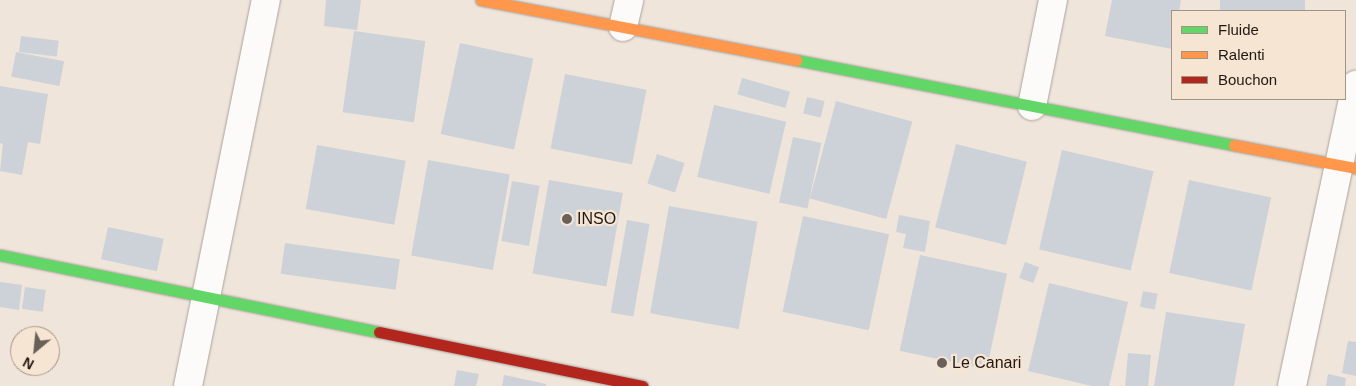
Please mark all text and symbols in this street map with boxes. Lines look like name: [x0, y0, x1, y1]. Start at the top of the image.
legend: [1171, 10, 1346, 100]
text: Fluide: [1218, 21, 1259, 38]
text: Ralenti: [1218, 46, 1265, 63]
text: Bouchon: [1218, 71, 1277, 88]
place label: INSO: [577, 209, 616, 229]
marker: INSO: [561, 213, 573, 225]
north arrow: [10, 326, 60, 376]
place label: Le Canari: [952, 353, 1021, 373]
text: N: [20, 354, 37, 373]
marker: Le Canari: [936, 357, 948, 369]

